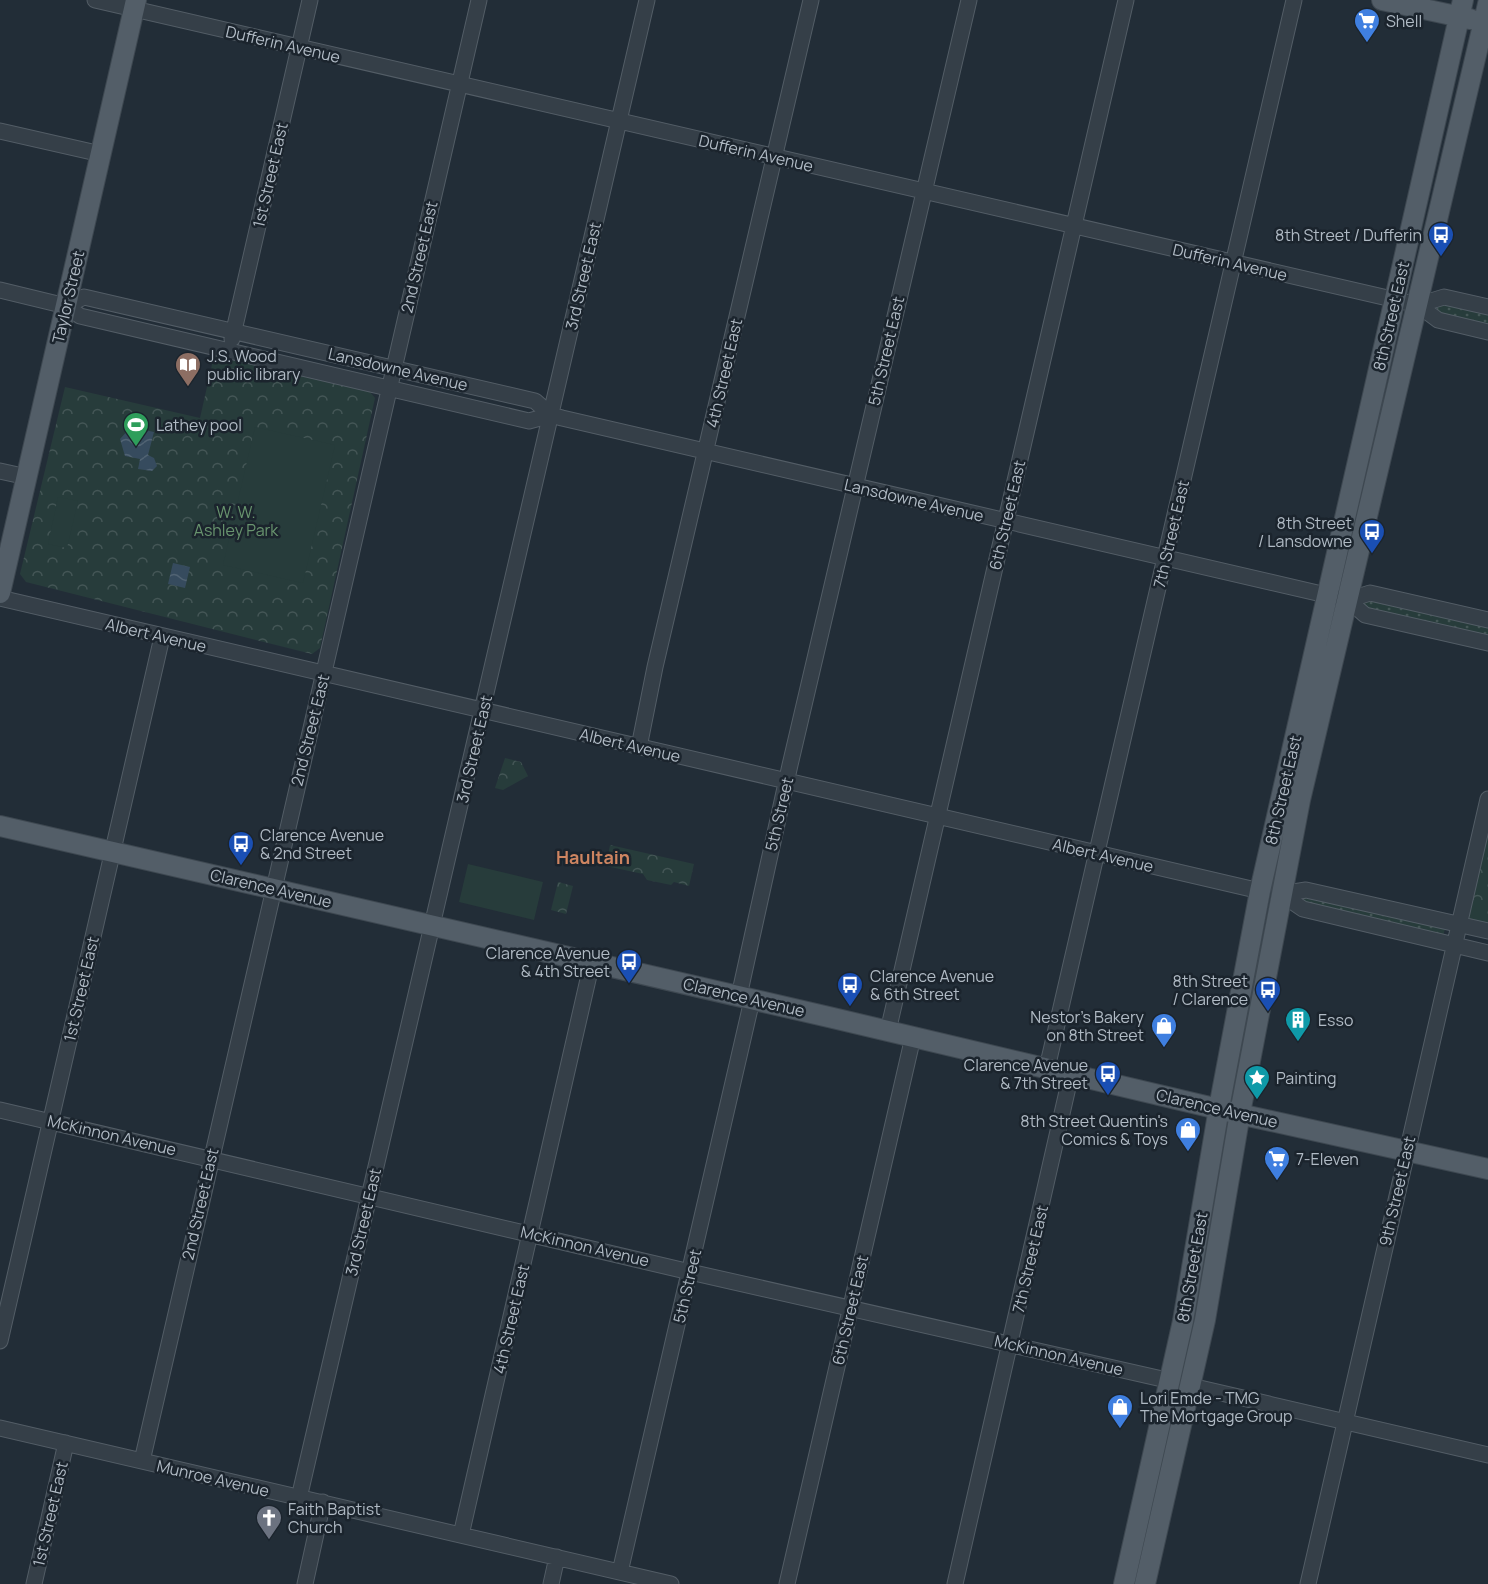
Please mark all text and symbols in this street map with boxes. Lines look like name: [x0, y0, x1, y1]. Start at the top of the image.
supermarket icon: Shell: [1352, 6, 1382, 44]
place label: Shell: [1386, 10, 1422, 32]
street label: Dufferin Avenue: [224, 20, 342, 68]
street label: 1st Street East: [247, 120, 293, 230]
street label: Dufferin Avenue: [697, 129, 815, 177]
street label: 2nd Street East: [395, 199, 443, 315]
street label: 3rd Street East: [560, 220, 606, 332]
bus stop icon: 8th Street / Dufferin: [1426, 220, 1456, 258]
place label: 8th Street / Dufferin: [1275, 224, 1422, 246]
street label: Dufferin Avenue: [1171, 238, 1289, 286]
street label: Taylor Street: [47, 249, 89, 345]
street label: 8th Street East: [1368, 259, 1414, 373]
street label: 5th Street East: [863, 294, 909, 408]
street label: 4th Street East: [701, 316, 747, 430]
street label: Lansdowne Avenue: [326, 342, 470, 396]
place label: J.S. Wood public library: [207, 345, 301, 385]
library icon: J.S. Wood public library: [173, 350, 203, 388]
sports icon: Lathey pool: [121, 410, 151, 448]
place label: Lathey pool: [156, 414, 242, 436]
street label: 6th Street East: [984, 458, 1030, 572]
street label: Lansdowne Avenue: [842, 473, 986, 527]
street label: 7th Street East: [1148, 478, 1194, 590]
park label: W. W. Ashley Park: [194, 501, 279, 541]
place label: 8th Street / Lansdowne: [1258, 512, 1352, 552]
bus stop icon: 8th Street / Lansdowne: [1357, 517, 1387, 555]
street label: Albert Avenue: [103, 613, 209, 657]
street label: 2nd Street East: [286, 672, 334, 788]
street label: 3rd Street East: [451, 693, 497, 805]
street label: Albert Avenue: [577, 723, 683, 767]
street label: 8th Street East: [1260, 733, 1306, 847]
street label: 5th Street: [760, 775, 798, 853]
place label: Clarence Avenue & 2nd Street: [260, 824, 384, 864]
bus stop icon: Clarence Avenue & 2nd Street: [226, 829, 256, 867]
street label: Albert Avenue: [1050, 833, 1156, 877]
district label: Haultain: [556, 845, 630, 869]
street label: Clarence Avenue: [208, 863, 334, 913]
street label: 1st Street East: [58, 934, 104, 1044]
place label: Clarence Avenue & 4th Street: [486, 942, 610, 982]
bus stop icon: Clarence Avenue & 4th Street: [614, 947, 644, 985]
place label: Clarence Avenue & 6th Street: [870, 965, 994, 1005]
bus stop icon: Clarence Avenue & 6th Street: [835, 970, 865, 1008]
place label: 8th Street / Clarence: [1172, 970, 1248, 1010]
street label: Clarence Avenue: [681, 972, 807, 1022]
bus stop icon: 8th Street / Clarence: [1253, 975, 1283, 1013]
building icon: Esso: [1283, 1005, 1313, 1043]
place label: Nestor's Bakery on 8th Street: [1030, 1006, 1145, 1046]
place label: Esso: [1318, 1009, 1353, 1031]
shop icon: Nestor's Bakery on 8th Street: [1149, 1011, 1179, 1049]
place label: Clarence Avenue & 7th Street: [964, 1054, 1088, 1094]
bus stop icon: Clarence Avenue & 7th Street: [1093, 1059, 1123, 1097]
place icon: Painting: [1242, 1063, 1272, 1101]
place label: Painting: [1276, 1067, 1337, 1089]
street label: Clarence Avenue: [1154, 1083, 1280, 1133]
street label: McKinnon Avenue: [45, 1109, 179, 1161]
place label: 8th Street Quentin's Comics & Toys: [1020, 1110, 1168, 1150]
shop icon: 8th Street Quentin's Comics & Toys: [1173, 1115, 1203, 1153]
street label: 9th Street East: [1374, 1134, 1420, 1248]
supermarket icon: 7-Eleven: [1262, 1144, 1292, 1182]
street label: 2nd Street East: [176, 1146, 224, 1262]
place label: 7-Eleven: [1296, 1148, 1359, 1170]
street label: 3rd Street East: [340, 1166, 386, 1278]
street label: 7th Street East: [1007, 1203, 1053, 1315]
street label: 8th Street East: [1171, 1210, 1213, 1324]
street label: McKinnon Avenue: [518, 1220, 652, 1272]
street label: 5th Street: [668, 1247, 706, 1325]
street label: 6th Street East: [827, 1253, 873, 1367]
street label: 4th Street East: [488, 1262, 534, 1376]
street label: McKinnon Avenue: [992, 1329, 1126, 1381]
place label: Lori Emde - TMG The Mortgage Group: [1140, 1387, 1292, 1427]
shop icon: Lori Emde - TMG The Mortgage Group: [1105, 1392, 1135, 1430]
street label: Munroe Avenue: [155, 1454, 271, 1502]
street label: 1st Street East: [27, 1459, 73, 1569]
place label: Faith Baptist Church: [288, 1498, 381, 1538]
church icon: Faith Baptist Church: [254, 1503, 284, 1541]

